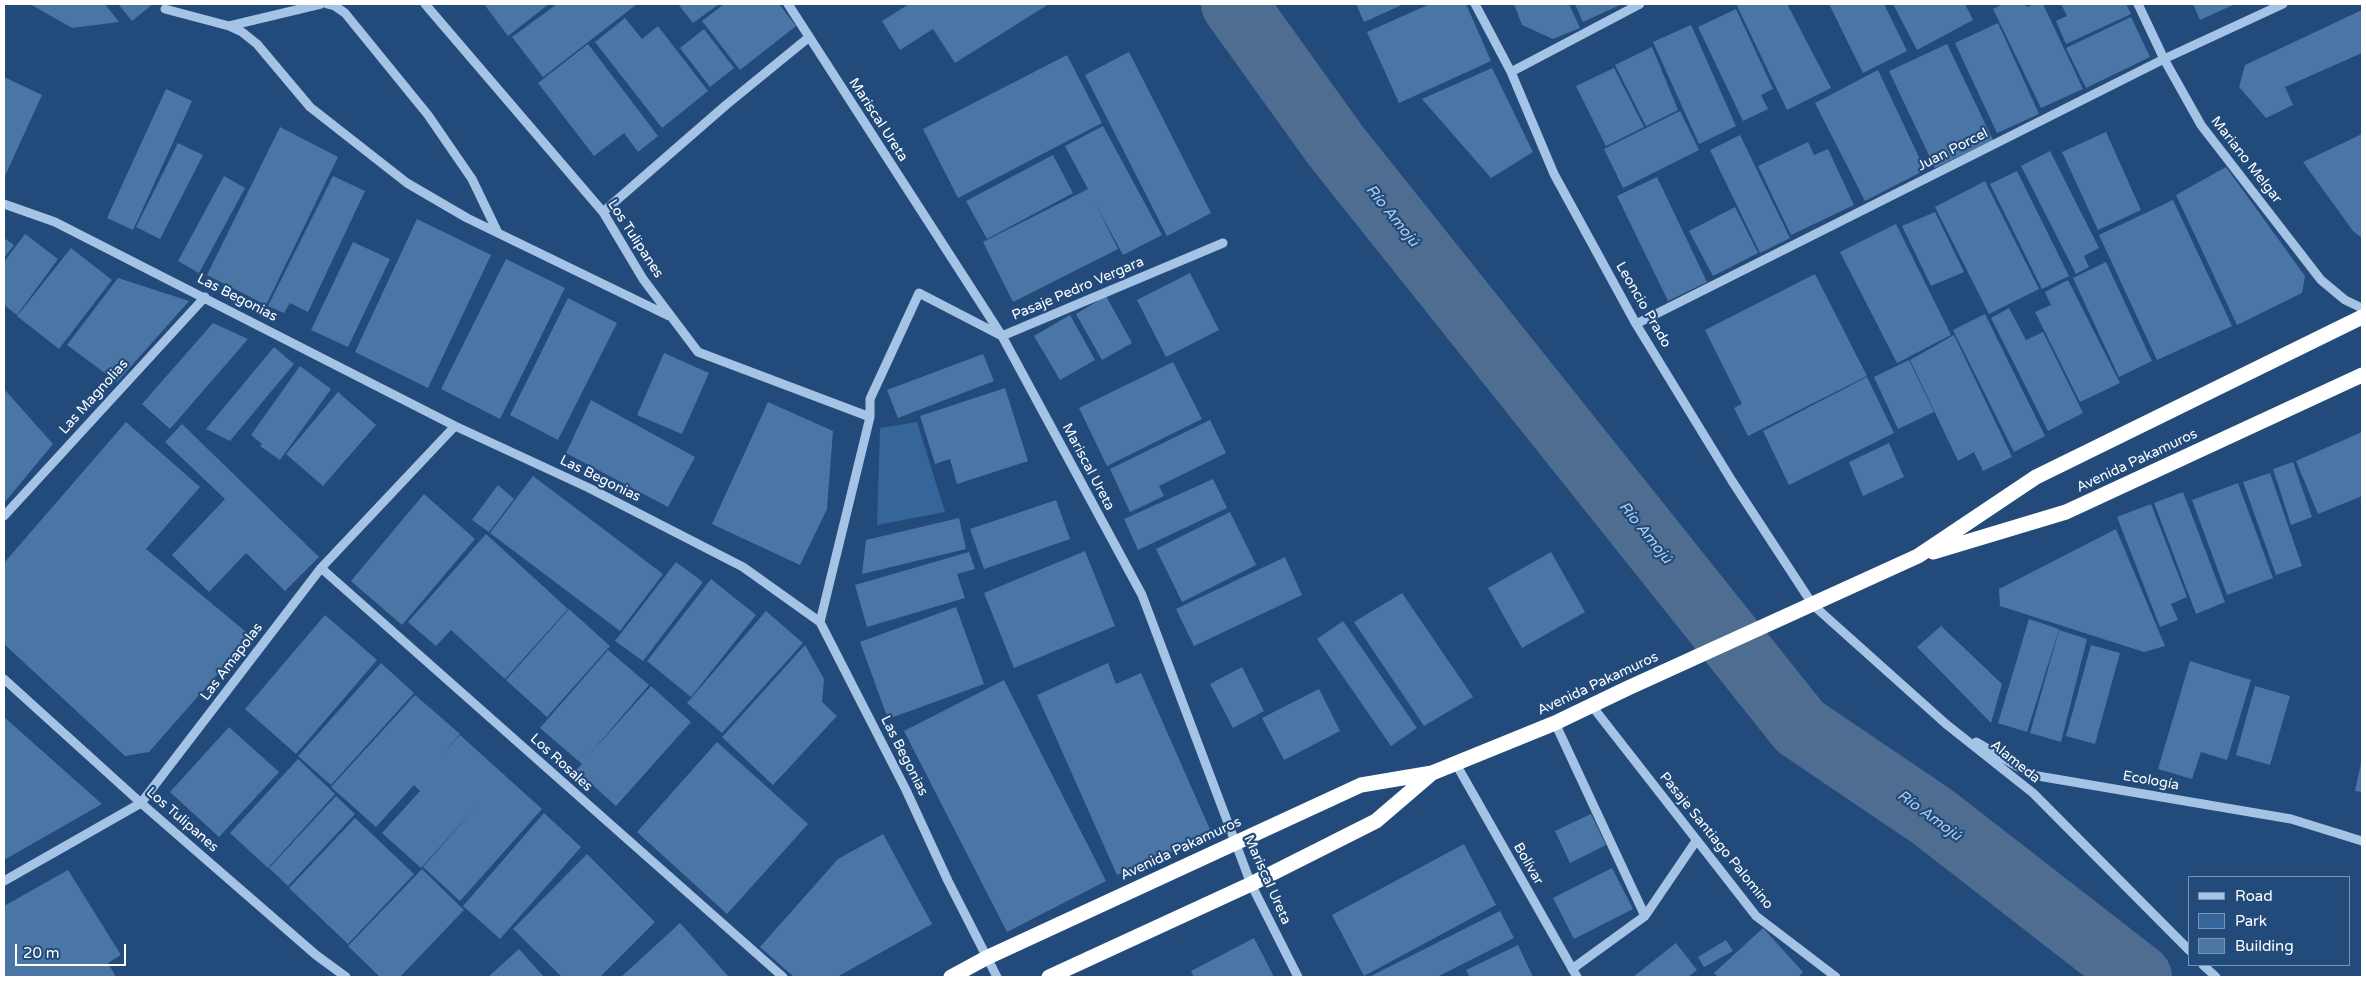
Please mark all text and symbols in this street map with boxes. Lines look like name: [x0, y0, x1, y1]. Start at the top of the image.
street label: Mariscal Ureta: [845, 75, 911, 165]
street label: Mariano Melgar: [2207, 113, 2285, 207]
street label: Juan Porcel: [1915, 125, 1991, 175]
water label: Río Amojú: [1362, 181, 1422, 251]
street label: Los Tulipanes: [603, 197, 667, 281]
street label: Pasaje Pedro Vergara: [1009, 254, 1147, 324]
street label: Leoncio Prado: [1612, 259, 1674, 351]
street label: Las Begonias: [194, 271, 280, 325]
street label: Las Magnolias: [56, 356, 132, 438]
street label: Mariscal Ureta: [1058, 421, 1118, 513]
street label: Avenida Pakamuros: [2074, 426, 2200, 496]
street label: Las Begonias: [557, 452, 643, 506]
water label: Río Amojú: [1615, 498, 1675, 568]
street label: Las Amapolas: [197, 620, 267, 704]
street label: Avenida Pakamuros: [1535, 649, 1661, 719]
street label: Las Begonias: [877, 713, 931, 799]
street label: Los Rosales: [526, 731, 596, 795]
street label: Alameda: [1987, 737, 2043, 787]
street label: Ecología: [2122, 768, 2180, 794]
street label: Pasaje Santiago Palomino: [1656, 769, 1776, 913]
street label: Los Tulipanes: [143, 784, 221, 856]
water label: Río Amojú: [1894, 787, 1964, 845]
street label: Avenida Pakamuros: [1118, 814, 1244, 884]
street label: Mariscal Ureta: [1240, 833, 1294, 927]
street label: Bolívar: [1509, 840, 1547, 888]
legend: [2188, 876, 2351, 966]
text: Road: [2235, 887, 2273, 905]
text: Park: [2235, 912, 2267, 930]
scale bar: [18, 934, 129, 966]
text: Building: [2235, 937, 2294, 955]
text: 20 m: [23, 944, 60, 962]

